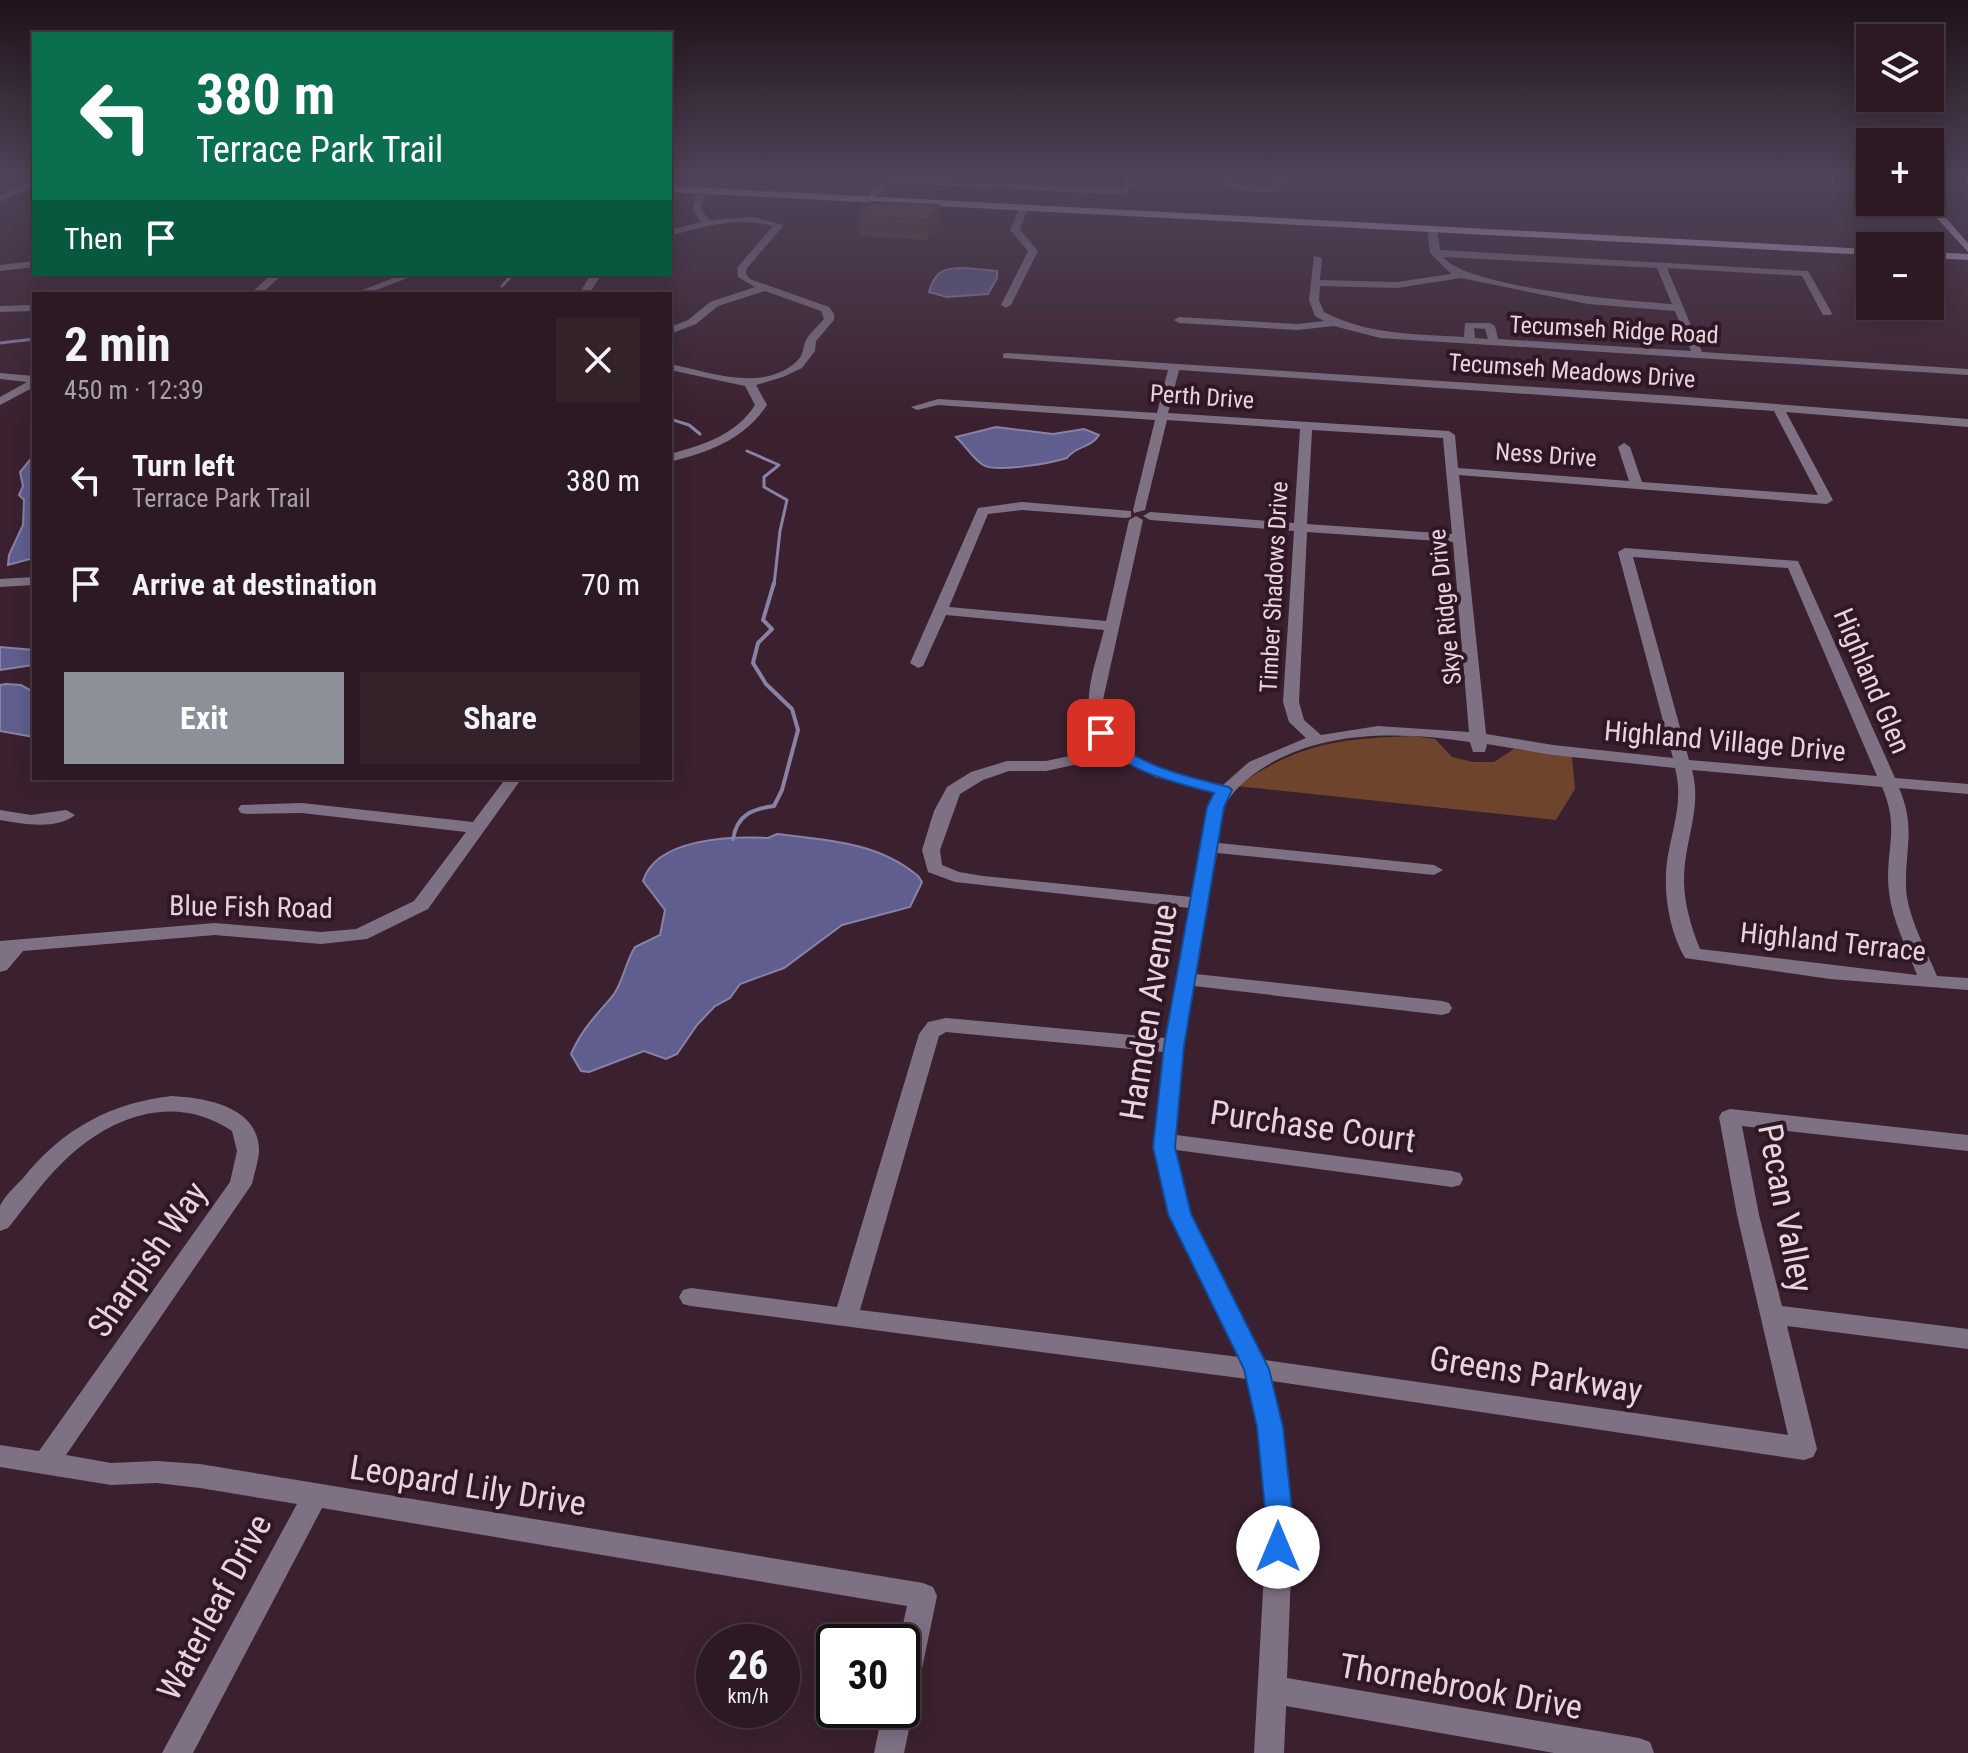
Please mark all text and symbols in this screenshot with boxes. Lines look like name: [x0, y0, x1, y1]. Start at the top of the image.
map controls: [1856, 24, 1944, 320]
button: layers: [1856, 24, 1944, 112]
text: 380 m: [196, 62, 335, 128]
icon: left: [64, 64, 168, 168]
button: +: [1856, 128, 1944, 216]
text: Terrace Park Trail: [196, 129, 443, 171]
icon: arrive: [139, 216, 183, 260]
text: Then: [64, 221, 123, 256]
button: −: [1856, 232, 1944, 320]
street label: Tecumseh Ridge Road: [1509, 311, 1719, 349]
text: 2 min: [64, 316, 171, 373]
button: close: [556, 318, 640, 402]
street label: Tecumseh Meadows Drive: [1448, 348, 1696, 394]
text: 450 m · 12:39: [64, 375, 204, 405]
street label: Perth Drive: [1149, 379, 1255, 415]
street label: Ness Drive: [1494, 437, 1598, 473]
text: Turn left: [132, 448, 235, 483]
icon: left: [64, 458, 108, 502]
text: 380 m: [566, 463, 640, 498]
street label: Timber Shadows Drive: [1254, 481, 1294, 693]
text: Terrace Park Trail: [132, 483, 311, 513]
street label: Skye Ridge Drive: [1423, 528, 1467, 686]
icon: arrive: [64, 562, 108, 606]
text: Arrive at destination: [132, 567, 377, 602]
text: 70 m: [581, 567, 640, 602]
street label: Highland Glen: [1827, 603, 1917, 759]
button: Exit: [64, 672, 344, 764]
button: Share: [360, 672, 640, 764]
pin: [1067, 699, 1135, 767]
icon: arrive: [1079, 711, 1123, 755]
street label: Highland Village Drive: [1603, 714, 1847, 768]
street label: Blue Fish Road: [169, 889, 333, 925]
street label: Hamden Avenue: [1111, 901, 1185, 1123]
street label: Highland Terrace: [1738, 916, 1928, 968]
street label: Purchase Court: [1208, 1092, 1418, 1160]
street label: Pecan Valley: [1750, 1120, 1822, 1296]
street label: Sharpish Way: [79, 1174, 215, 1344]
street label: Greens Parkway: [1427, 1337, 1645, 1411]
street label: Leopard Lily Drive: [347, 1447, 589, 1523]
position arrow: [1236, 1505, 1320, 1589]
street label: Waterleaf Drive: [148, 1507, 280, 1707]
speed limit sign: 30: [816, 1624, 920, 1728]
text: 26: [728, 1642, 768, 1689]
street label: Thornebrook Drive: [1336, 1645, 1586, 1727]
text: km/h: [727, 1684, 769, 1708]

